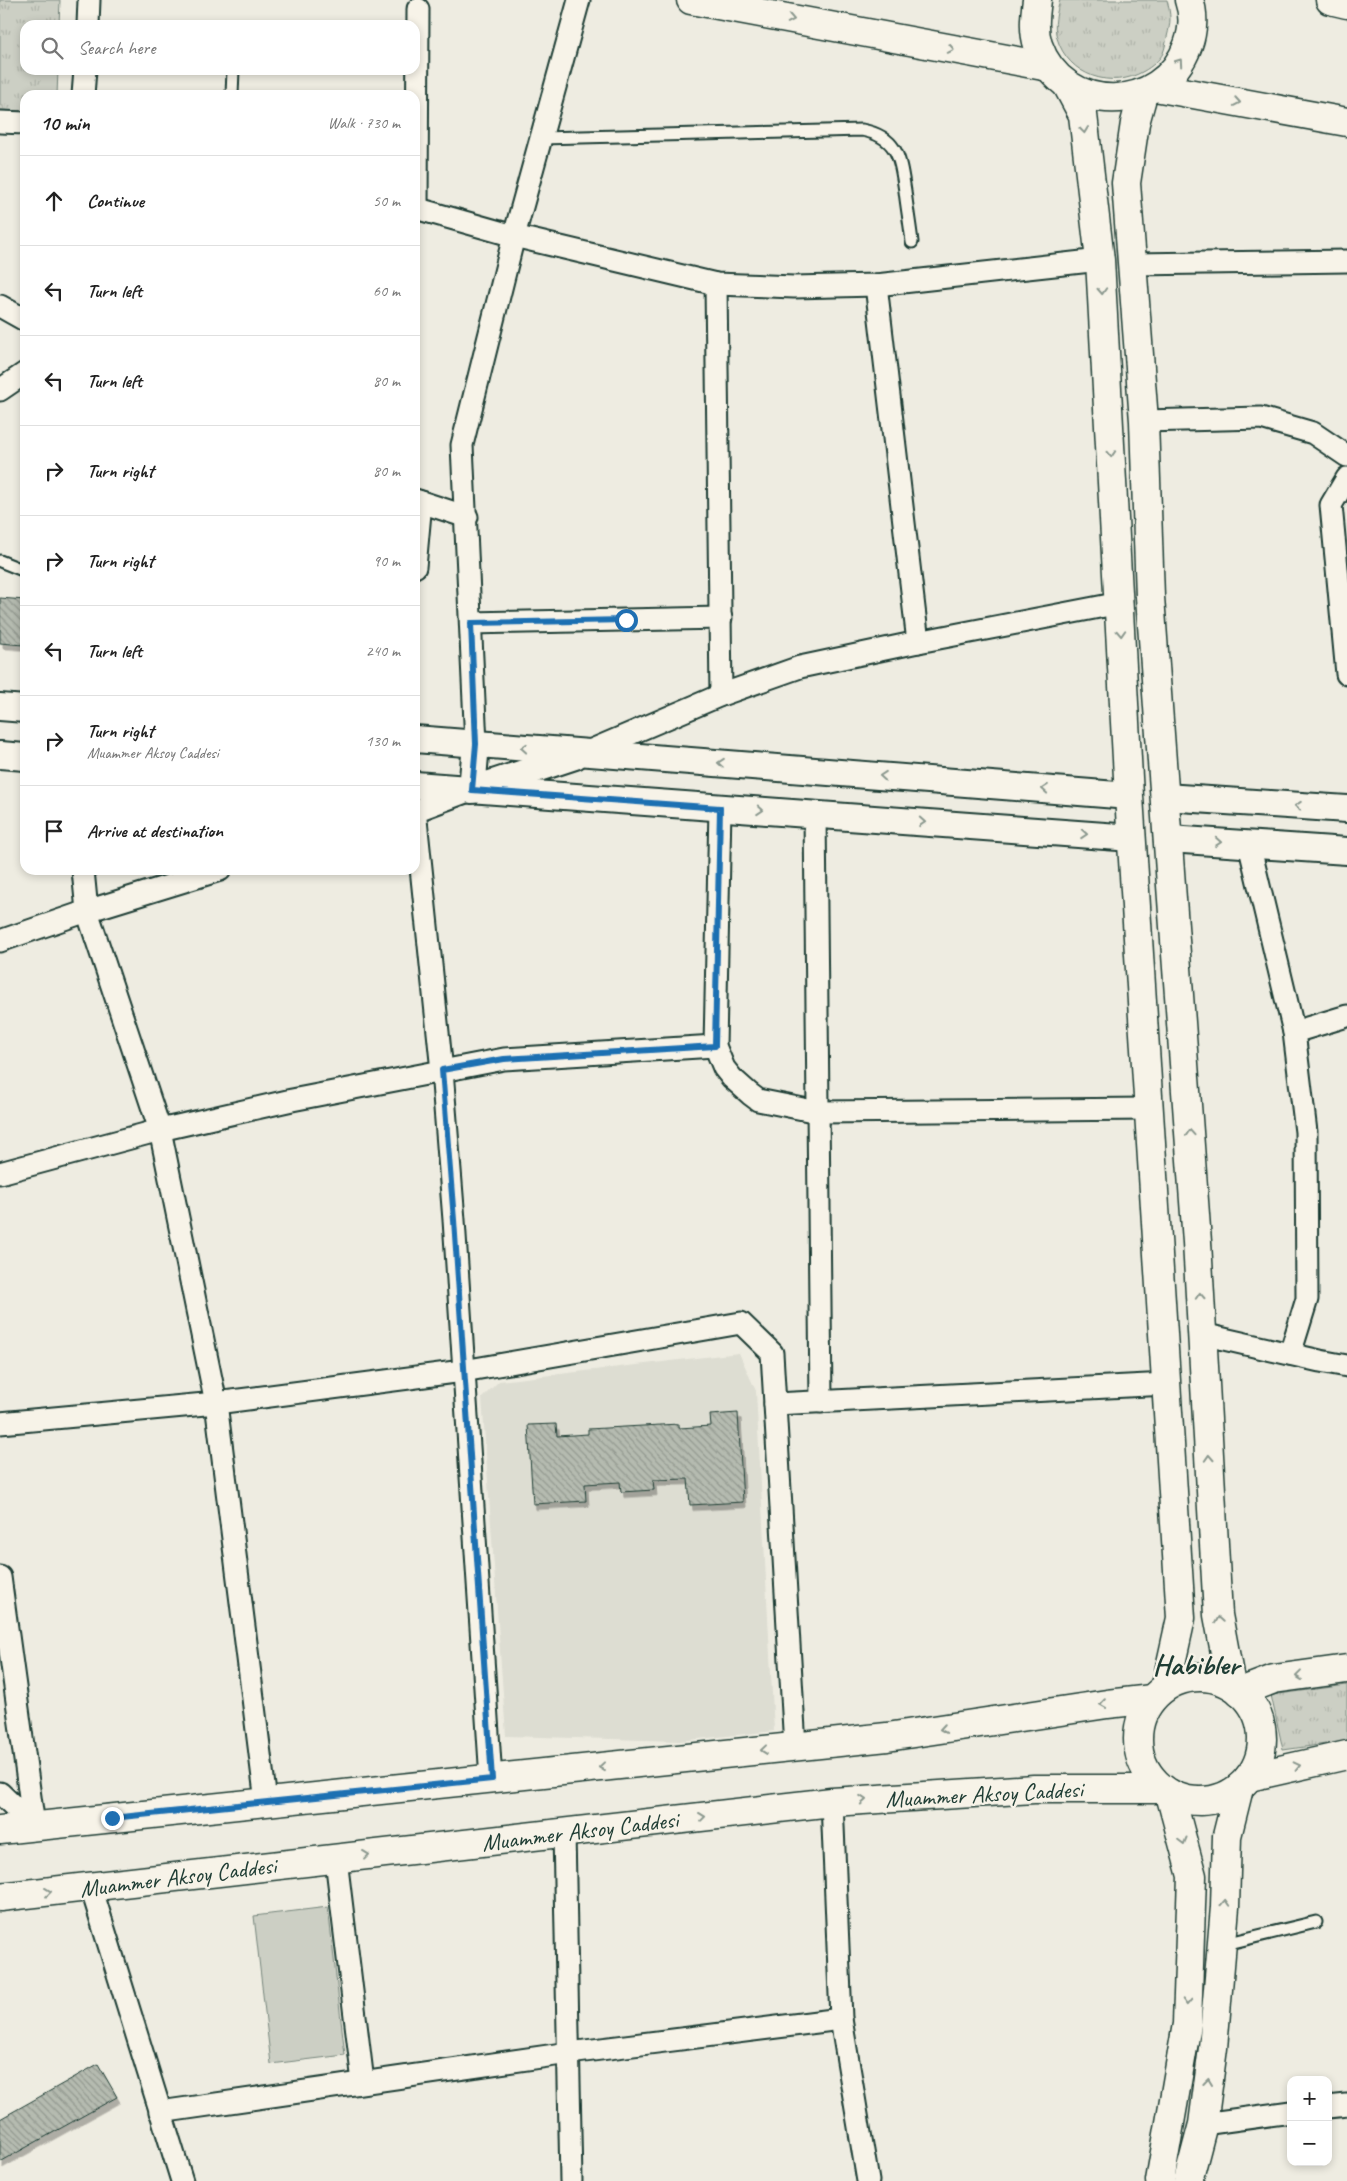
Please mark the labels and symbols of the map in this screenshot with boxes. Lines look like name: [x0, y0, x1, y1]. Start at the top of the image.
one-way arrow: [787, 13, 795, 23]
one-way arrow: [946, 43, 955, 54]
one-way arrow: [1173, 58, 1182, 68]
one-way arrow: [1233, 96, 1241, 106]
one-way arrow: [1078, 126, 1089, 134]
one-way arrow: [1096, 288, 1107, 296]
one-way arrow: [1106, 450, 1117, 458]
route start: [615, 609, 638, 632]
one-way arrow: [1116, 630, 1126, 637]
one-way arrow: [520, 742, 528, 753]
one-way arrow: [717, 758, 725, 769]
one-way arrow: [879, 771, 887, 782]
one-way arrow: [1041, 784, 1049, 795]
one-way arrow: [1294, 800, 1302, 811]
one-way arrow: [757, 805, 765, 816]
one-way arrow: [919, 817, 927, 828]
one-way arrow: [1081, 828, 1089, 839]
one-way arrow: [1214, 837, 1222, 848]
one-way arrow: [1184, 1129, 1195, 1137]
one-way arrow: [1195, 1291, 1206, 1299]
one-way arrow: [1204, 1454, 1215, 1462]
one-way arrow: [1215, 1616, 1225, 1624]
district label: Habibler: [1153, 1646, 1243, 1683]
one-way arrow: [1294, 1670, 1302, 1681]
one-way arrow: [1099, 1699, 1108, 1709]
one-way arrow: [938, 1723, 946, 1734]
one-way arrow: [760, 1745, 768, 1756]
one-way arrow: [598, 1761, 606, 1772]
one-way arrow: [1292, 1761, 1301, 1772]
street label: Muammer Aksoy Caddesi: [885, 1774, 1086, 1814]
one-way arrow: [860, 1795, 868, 1806]
street label: Muammer Aksoy Caddesi: [480, 1804, 682, 1858]
route end: [101, 1807, 124, 1830]
one-way arrow: [698, 1812, 706, 1823]
one-way arrow: [1177, 1837, 1188, 1846]
street label: Muammer Aksoy Caddesi: [78, 1850, 280, 1904]
one-way arrow: [363, 1850, 371, 1861]
one-way arrow: [45, 1887, 53, 1898]
one-way arrow: [1219, 1899, 1230, 1907]
one-way arrow: [1182, 1998, 1193, 2006]
one-way arrow: [1202, 2078, 1213, 2086]

